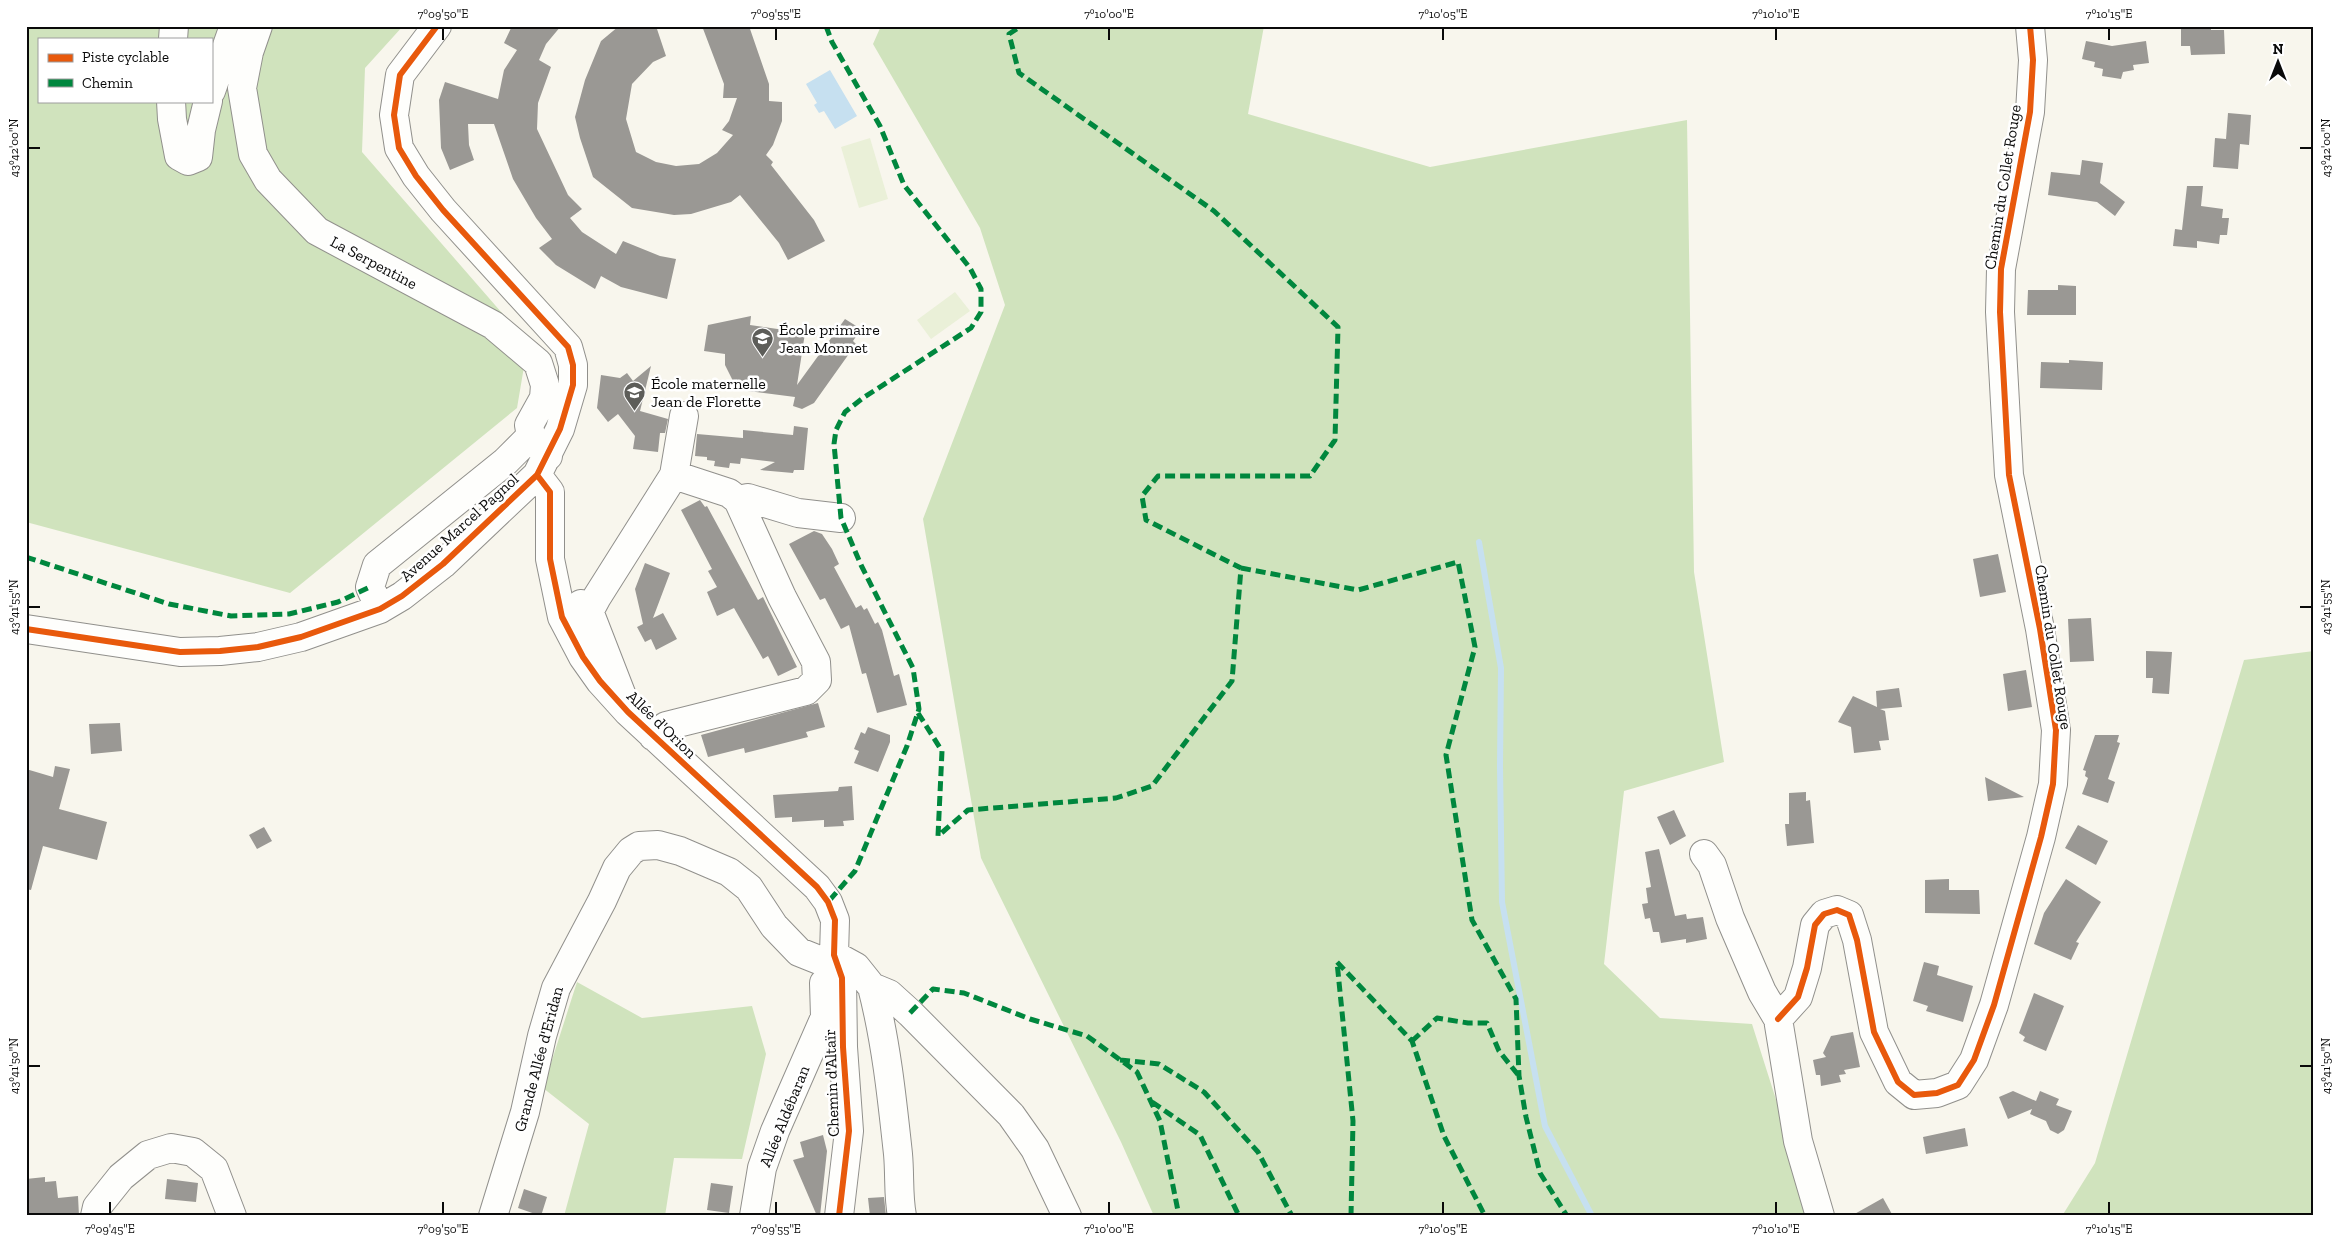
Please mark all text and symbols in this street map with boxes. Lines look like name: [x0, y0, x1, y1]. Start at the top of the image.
text: 7°09'50"E: [418, 7, 468, 21]
text: 7°09'55"E: [751, 7, 801, 21]
text: 7°10'00"E: [1084, 7, 1134, 21]
text: 7°10'05"E: [1419, 7, 1467, 21]
text: 7°10'10"E: [1752, 7, 1800, 21]
text: 7°10'15"E: [2086, 7, 2132, 21]
legend: [38, 38, 212, 102]
north arrow: [2252, 38, 2302, 88]
text: N: [2273, 41, 2284, 58]
text: Piste cyclable: [82, 48, 169, 66]
text: Chemin: [82, 74, 133, 92]
street label: Chemin du Collet Rouge: [1980, 103, 2025, 271]
text: 43°42'00"N: [7, 119, 21, 177]
text: 43°42'00"N: [2319, 119, 2333, 177]
street label: La Serpentine: [327, 232, 420, 293]
place label: École primaire Jean Monnet: [779, 320, 880, 357]
school or university icon: École primaire Jean Monnet: [751, 326, 775, 357]
place label: École maternelle Jean de Florette: [651, 374, 766, 411]
school or university icon: École maternelle Jean de Florette: [623, 380, 647, 411]
street label: Avenue Marcel Pagnol: [396, 469, 522, 586]
street label: Chemin du Collet Rouge: [2031, 563, 2076, 731]
text: 43°41'55"N: [7, 579, 21, 635]
text: 43°41'55"N: [2319, 579, 2333, 635]
street label: Allée d'Orion: [623, 686, 701, 763]
street label: Grande Allée d'Eridan: [510, 984, 567, 1134]
street label: Chemin d'Altaïr: [820, 1028, 843, 1137]
text: 43°41'50"N: [7, 1038, 21, 1094]
text: 43°41'50"N: [2319, 1038, 2333, 1094]
street label: Allée Aldébaran: [755, 1062, 814, 1170]
text: 7°09'45"E: [85, 1222, 135, 1236]
text: 7°09'50"E: [418, 1222, 468, 1236]
text: 7°09'55"E: [751, 1222, 801, 1236]
text: 7°10'00"E: [1084, 1222, 1134, 1236]
text: 7°10'05"E: [1419, 1222, 1467, 1236]
text: 7°10'10"E: [1752, 1222, 1800, 1236]
text: 7°10'15"E: [2086, 1222, 2132, 1236]

